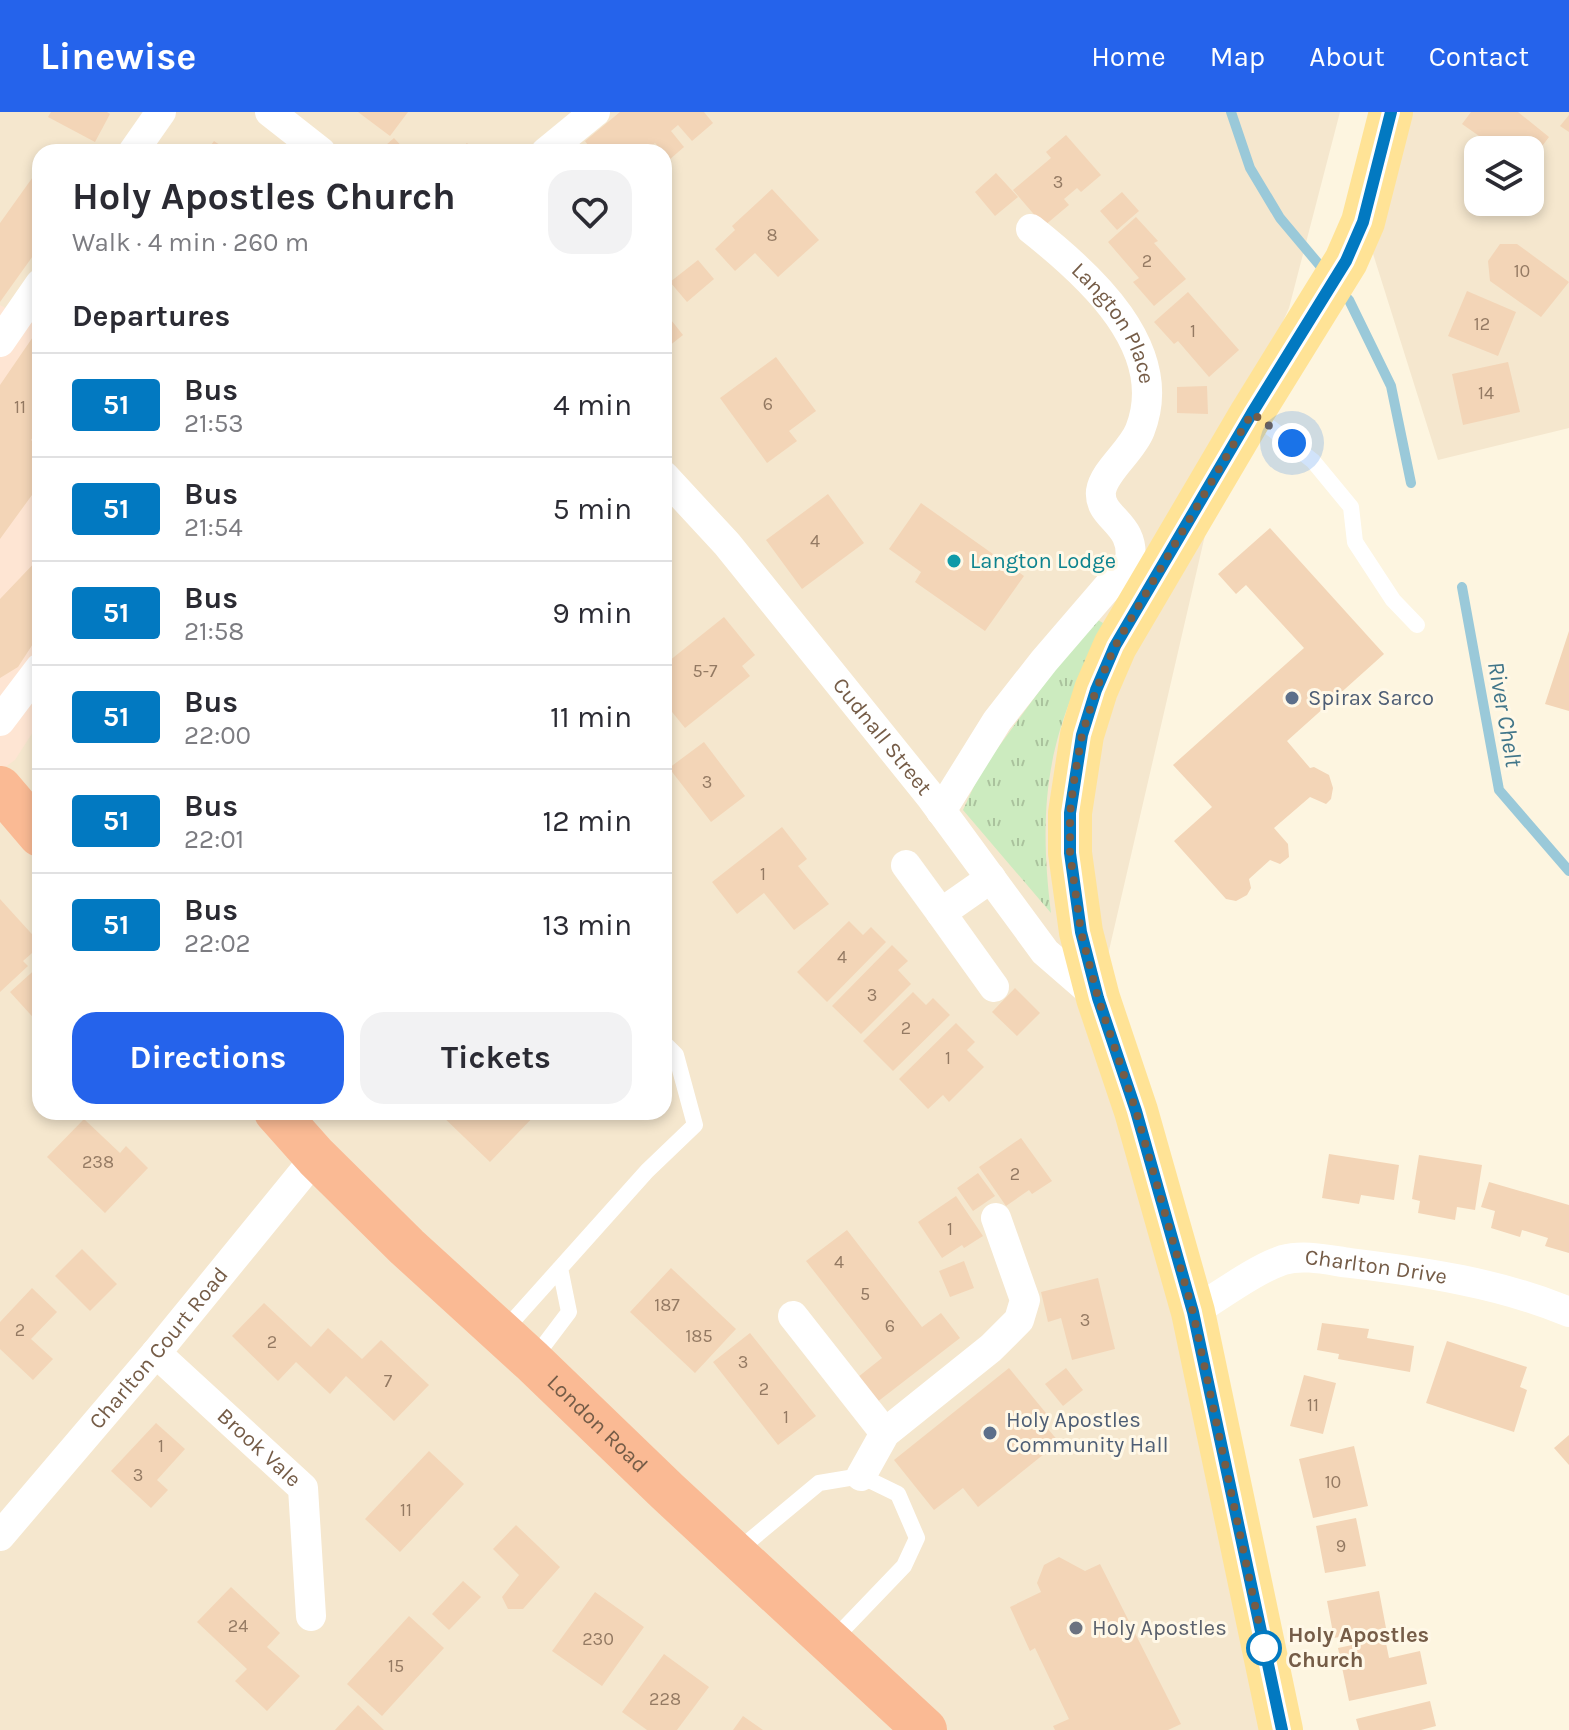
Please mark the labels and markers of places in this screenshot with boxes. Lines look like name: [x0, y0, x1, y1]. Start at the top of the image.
place label: Langton Lodge: [970, 548, 1116, 574]
marker: Langton Lodge: [945, 552, 963, 570]
place label: Spirax Sarco: [1308, 685, 1434, 711]
marker: Spirax Sarco: [1283, 689, 1301, 707]
place label: Holy Apostles Community Hall: [1006, 1407, 1169, 1458]
marker: Holy Apostles Community Hall: [981, 1424, 999, 1442]
place label: Holy Apostles: [1092, 1615, 1227, 1641]
marker: Holy Apostles: [1067, 1619, 1085, 1637]
place label: Holy Apostles Church: [1288, 1622, 1429, 1673]
marker: Holy Apostles Church: [1247, 1631, 1281, 1665]

